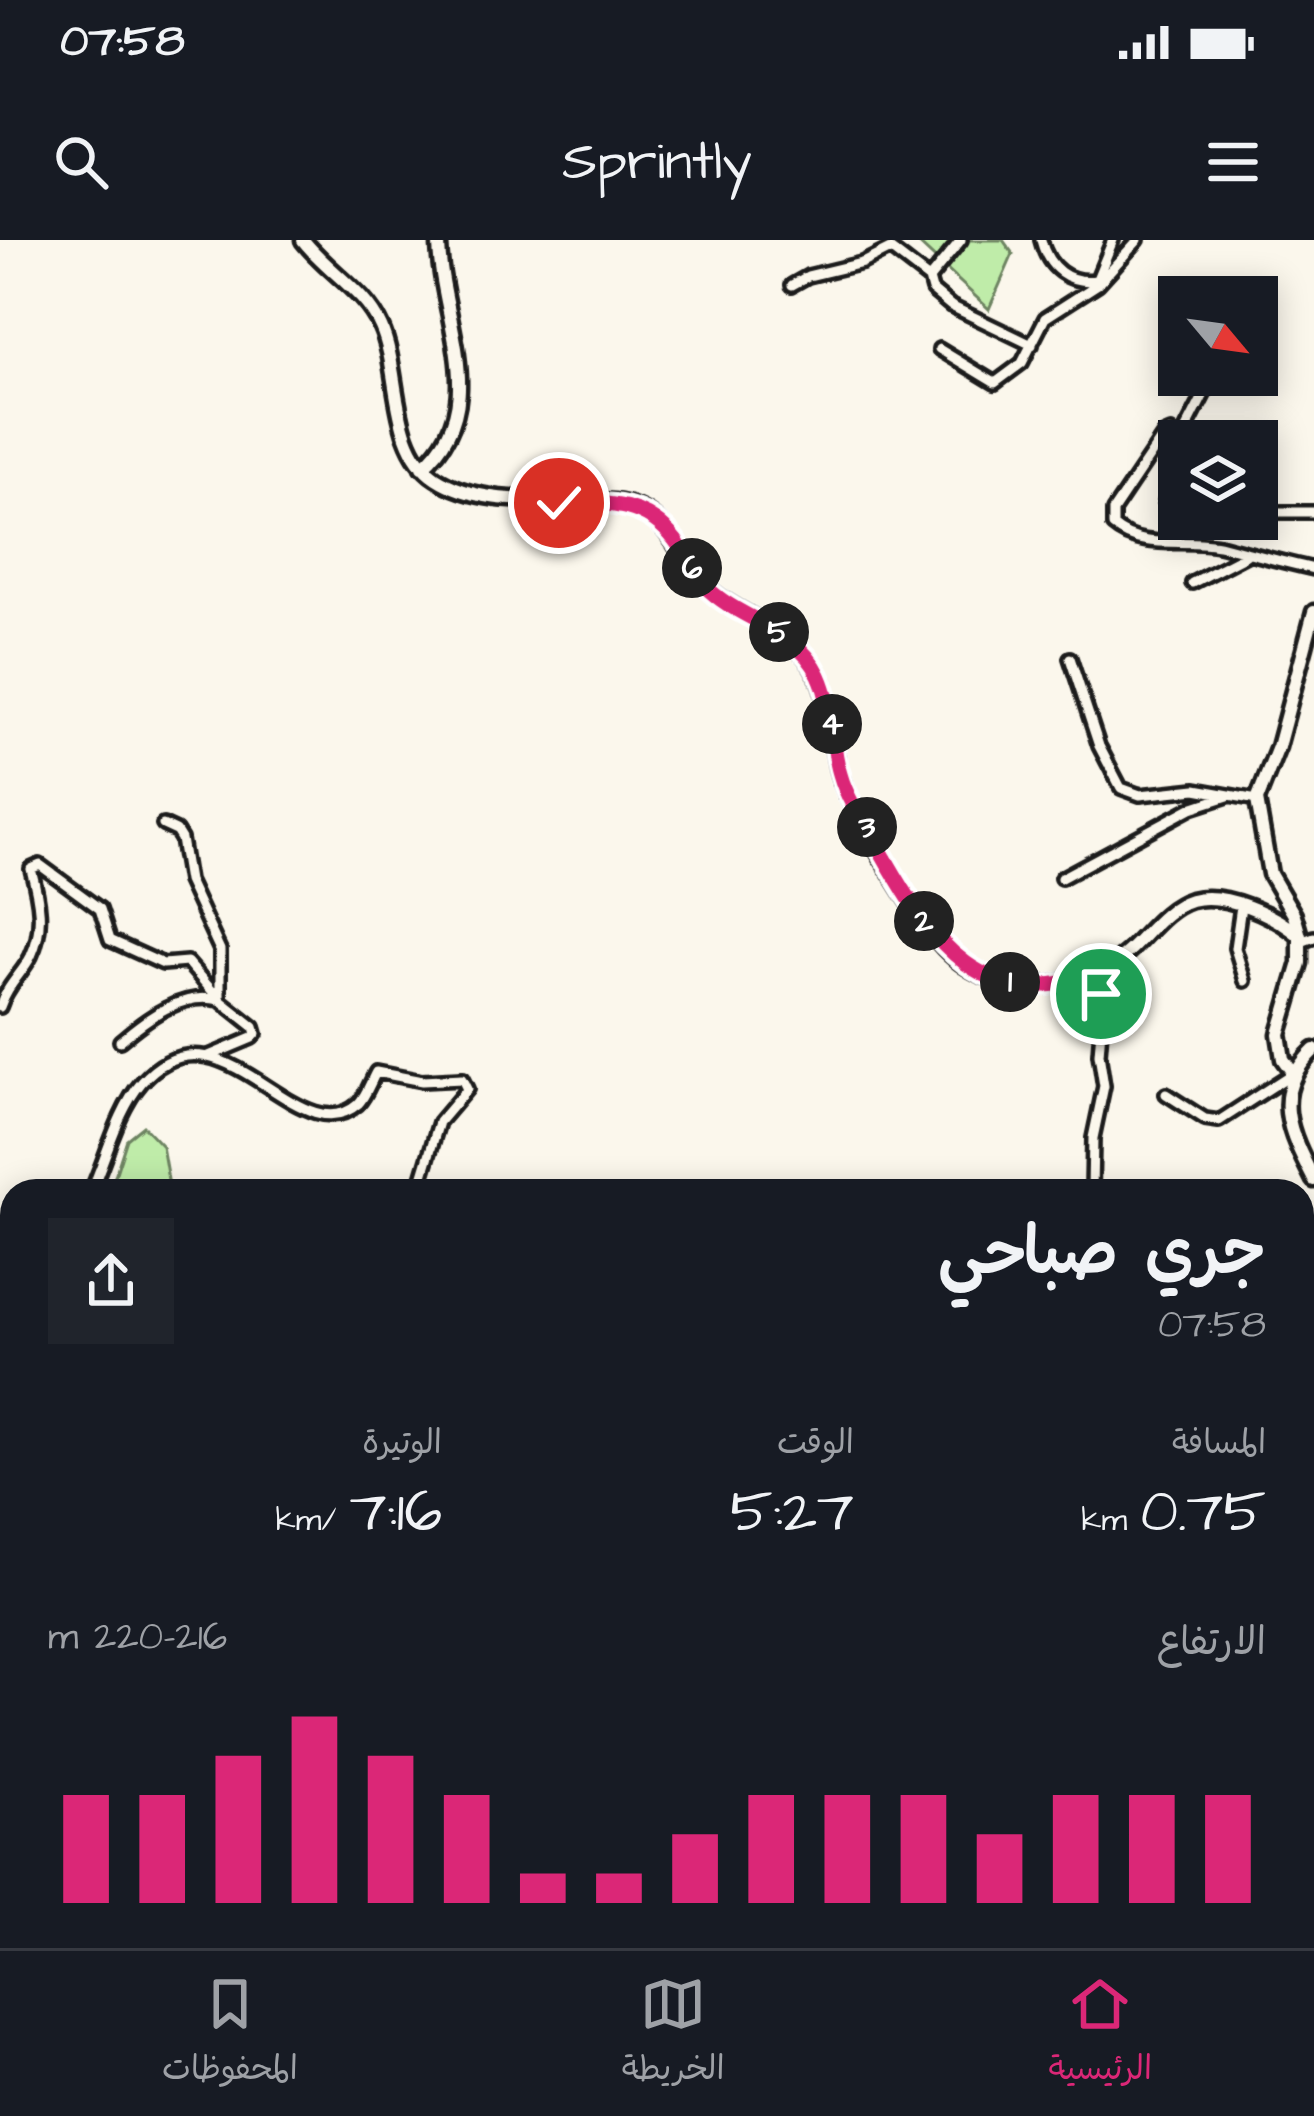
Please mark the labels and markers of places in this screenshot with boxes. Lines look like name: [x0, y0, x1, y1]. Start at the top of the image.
pin: [508, 452, 610, 554]
pin: 6: [662, 538, 722, 598]
pin: 5: [749, 602, 809, 662]
pin: 4: [802, 694, 862, 754]
pin: 3: [837, 797, 897, 857]
pin: 2: [894, 891, 954, 951]
pin: [1050, 943, 1152, 1045]
pin: 1: [980, 952, 1040, 1012]

